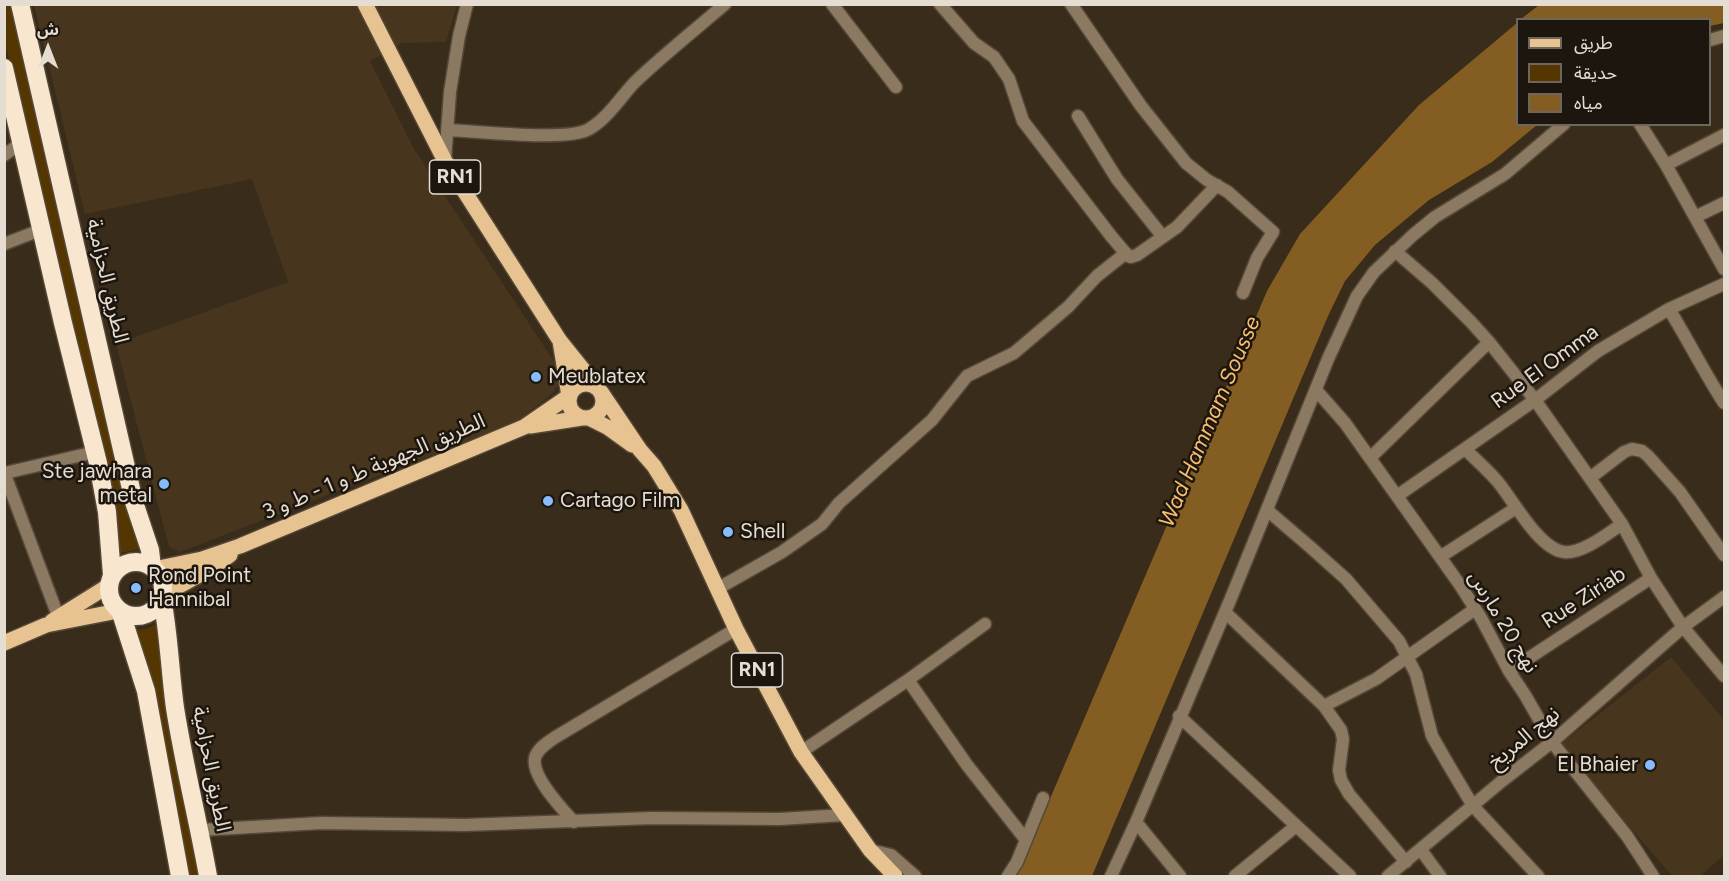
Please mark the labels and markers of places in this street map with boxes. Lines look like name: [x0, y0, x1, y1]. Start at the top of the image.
place label: Meublatex: [548, 364, 646, 390]
marker: Meublatex: [529, 370, 543, 384]
place label: Ste jawhara metal: [42, 459, 152, 509]
marker: Ste jawhara metal: [157, 477, 171, 491]
place label: Cartago Film: [560, 488, 680, 514]
marker: Cartago Film: [541, 494, 555, 508]
place label: Shell: [740, 519, 785, 545]
marker: Shell: [721, 525, 735, 539]
place label: Rond Point Hannibal: [148, 563, 251, 613]
marker: Rond Point Hannibal: [129, 581, 143, 595]
place label: El Bhaier: [1557, 752, 1638, 778]
marker: El Bhaier: [1643, 758, 1657, 772]

